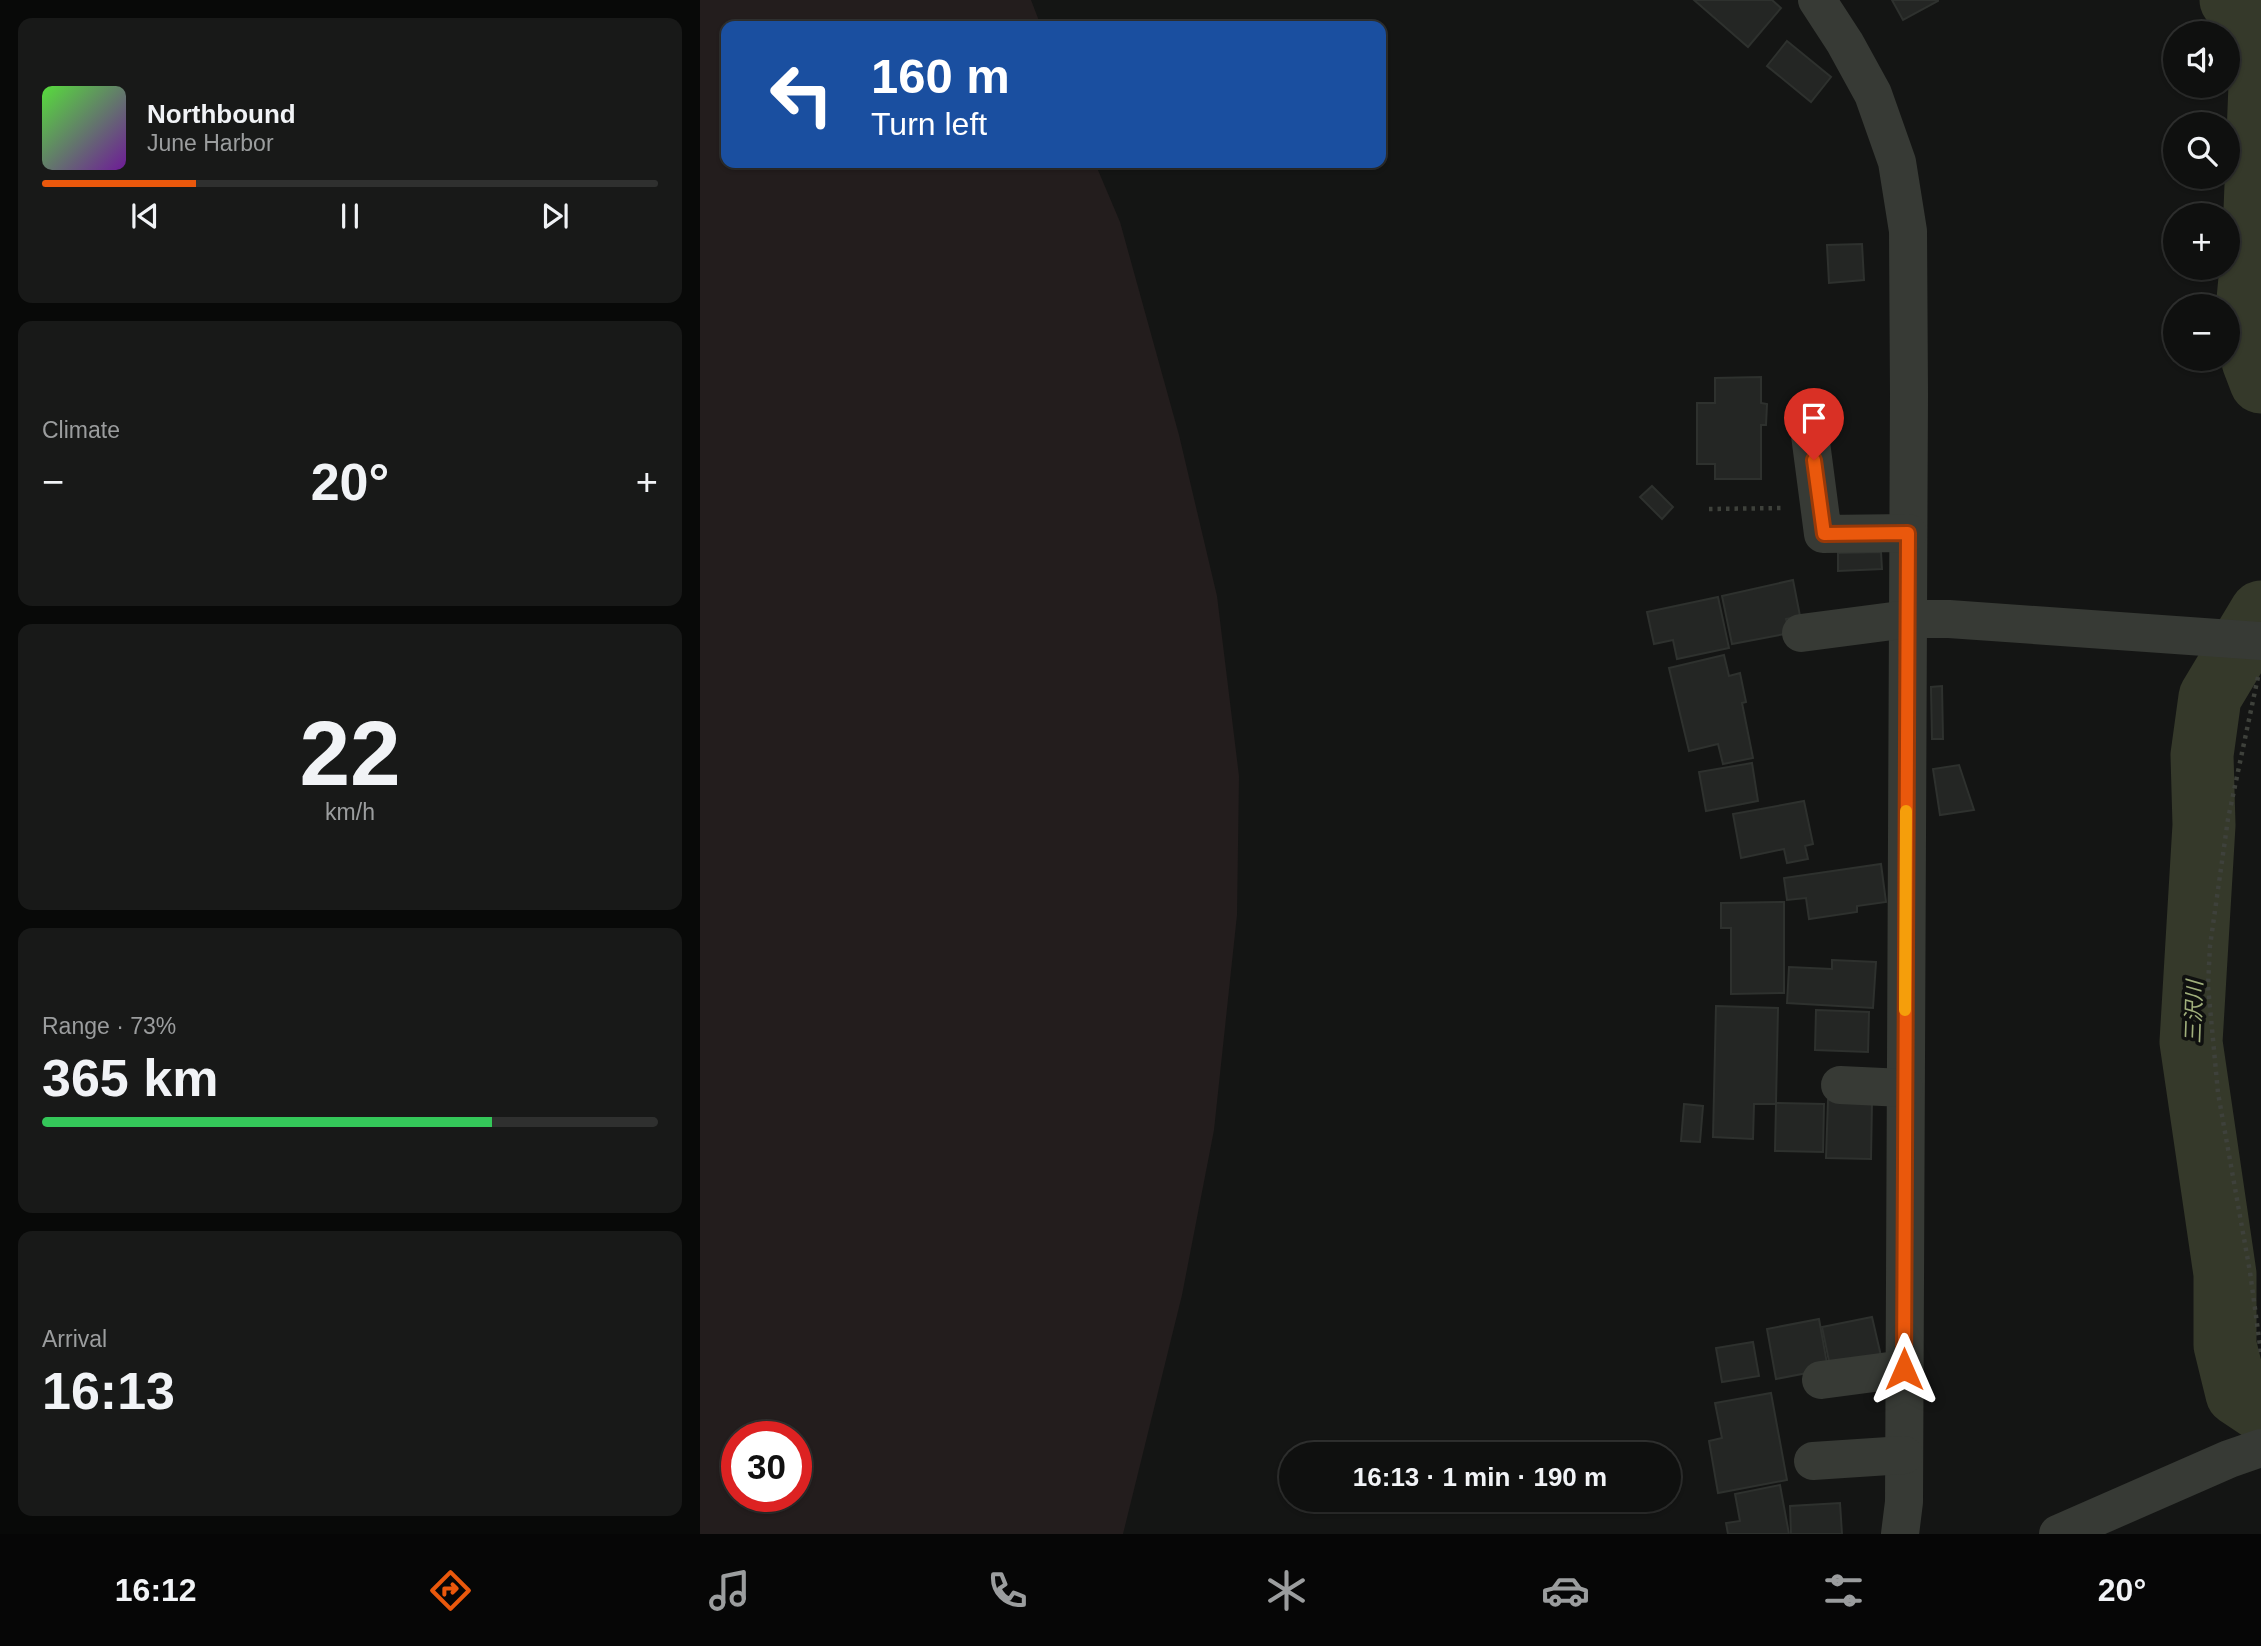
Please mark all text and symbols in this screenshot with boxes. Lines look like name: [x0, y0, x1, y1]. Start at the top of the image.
map controls: [2163, 21, 2240, 371]
button: sound: [2163, 21, 2240, 98]
icon: left: [756, 49, 847, 140]
text: 160 m: [871, 49, 1010, 103]
text: Northbound: [147, 99, 296, 129]
text: Turn left: [871, 106, 987, 142]
button: search: [2163, 112, 2240, 189]
text: June Harbor: [147, 130, 274, 156]
icon: previous: [126, 197, 164, 235]
icon: pause: [331, 197, 369, 235]
icon: next: [536, 197, 574, 235]
button: +: [2163, 203, 2240, 280]
button: −: [2163, 294, 2240, 371]
pin: [1784, 388, 1844, 460]
icon: arrive: [1795, 399, 1833, 437]
text: Climate: [42, 417, 120, 443]
text: 20°: [311, 453, 389, 511]
text: −: [42, 461, 64, 503]
text: +: [636, 461, 658, 503]
text: 22: [299, 703, 401, 804]
text: km/h: [325, 799, 375, 825]
water label: 三沢川: [2181, 978, 2206, 1044]
text: Range · 73%: [42, 1013, 176, 1039]
text: 365 km: [42, 1049, 218, 1107]
text: Arrival: [42, 1326, 107, 1352]
position arrow: [1867, 1332, 1941, 1406]
text: 16:13: [42, 1362, 175, 1420]
speed limit sign: 30: [721, 1421, 812, 1512]
text: 16:13 · 1 min · 190 m: [1353, 1462, 1607, 1492]
icon: directions: [426, 1566, 475, 1615]
icon: music: [705, 1566, 754, 1615]
icon: phone: [983, 1566, 1032, 1615]
icon: climate: [1262, 1566, 1311, 1615]
icon: car: [1541, 1566, 1590, 1615]
icon: filters: [1819, 1566, 1868, 1615]
text: 16:12: [115, 1572, 197, 1608]
text: 20°: [2098, 1572, 2146, 1608]

